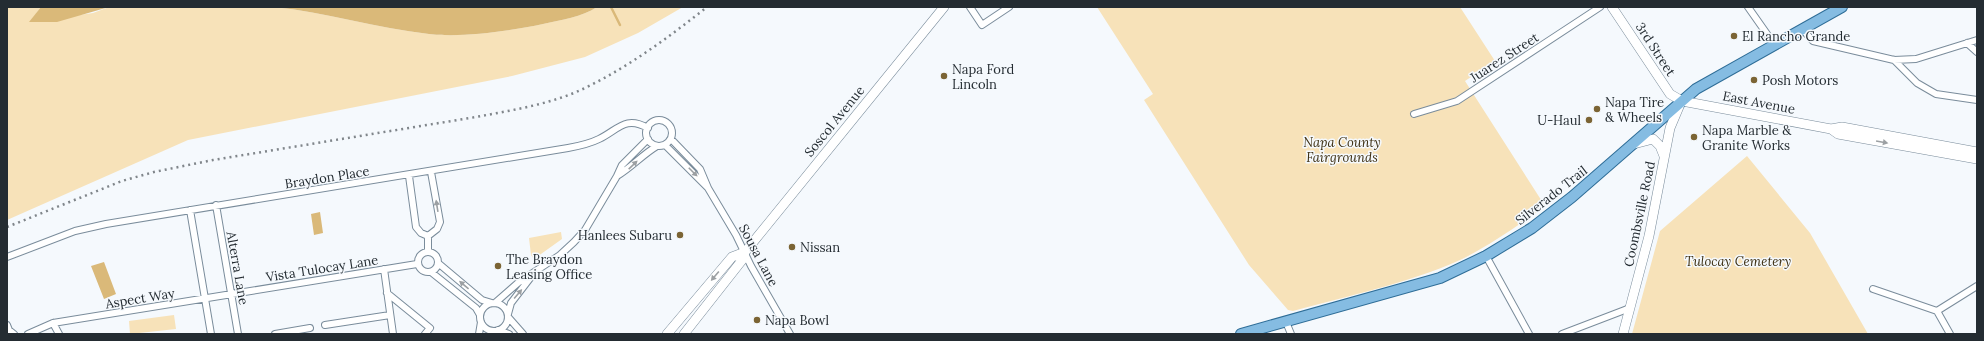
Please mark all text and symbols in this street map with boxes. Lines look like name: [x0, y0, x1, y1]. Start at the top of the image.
street label: 3rd Street: [1632, 19, 1679, 79]
place label: El Rancho Grande: [1742, 28, 1850, 45]
street label: Juarez Street: [1466, 29, 1542, 87]
marker: El Rancho Grande: [1729, 31, 1739, 41]
place label: Napa Ford Lincoln: [952, 61, 1015, 93]
marker: Napa Ford Lincoln: [939, 71, 949, 81]
place label: Posh Motors: [1762, 72, 1838, 89]
marker: Posh Motors: [1749, 75, 1759, 85]
street label: Soscol Avenue: [801, 82, 868, 160]
street label: East Avenue: [1721, 87, 1797, 118]
place label: Napa Tire & Wheels: [1605, 94, 1664, 126]
marker: Napa Tire & Wheels: [1592, 104, 1602, 114]
place label: U-Haul: [1537, 112, 1581, 129]
marker: U-Haul: [1584, 115, 1594, 125]
place label: Napa Marble & Granite Works: [1702, 122, 1792, 154]
marker: Napa Marble & Granite Works: [1689, 132, 1699, 142]
park label: Napa County Fairgrounds: [1303, 134, 1381, 166]
one-way arrow: [1876, 140, 1888, 146]
one-way arrow: [628, 160, 638, 170]
street label: Coombsville Road: [1620, 160, 1659, 268]
street label: Braydon Place: [284, 162, 371, 193]
street label: Silverado Trail: [1512, 162, 1591, 229]
one-way arrow: [688, 168, 698, 177]
one-way arrow: [434, 200, 440, 212]
street label: Sousa Lane: [735, 221, 782, 289]
place label: Hanlees Subaru: [578, 227, 672, 244]
street label: Alterra Lane: [222, 229, 252, 306]
marker: Hanlees Subaru: [675, 230, 685, 240]
place label: Nissan: [800, 239, 840, 256]
marker: Nissan: [787, 242, 797, 252]
street label: Vista Tulocay Lane: [264, 251, 379, 286]
place label: The Braydon Leasing Office: [506, 251, 592, 283]
park label: Tulocay Cemetery: [1685, 253, 1791, 270]
marker: The Braydon Leasing Office: [493, 261, 503, 271]
one-way arrow: [711, 271, 720, 281]
one-way arrow: [459, 280, 469, 289]
street label: Aspect Way: [103, 285, 176, 313]
one-way arrow: [513, 288, 522, 299]
place label: Napa Bowl: [765, 312, 829, 329]
marker: Napa Bowl: [752, 315, 762, 325]

